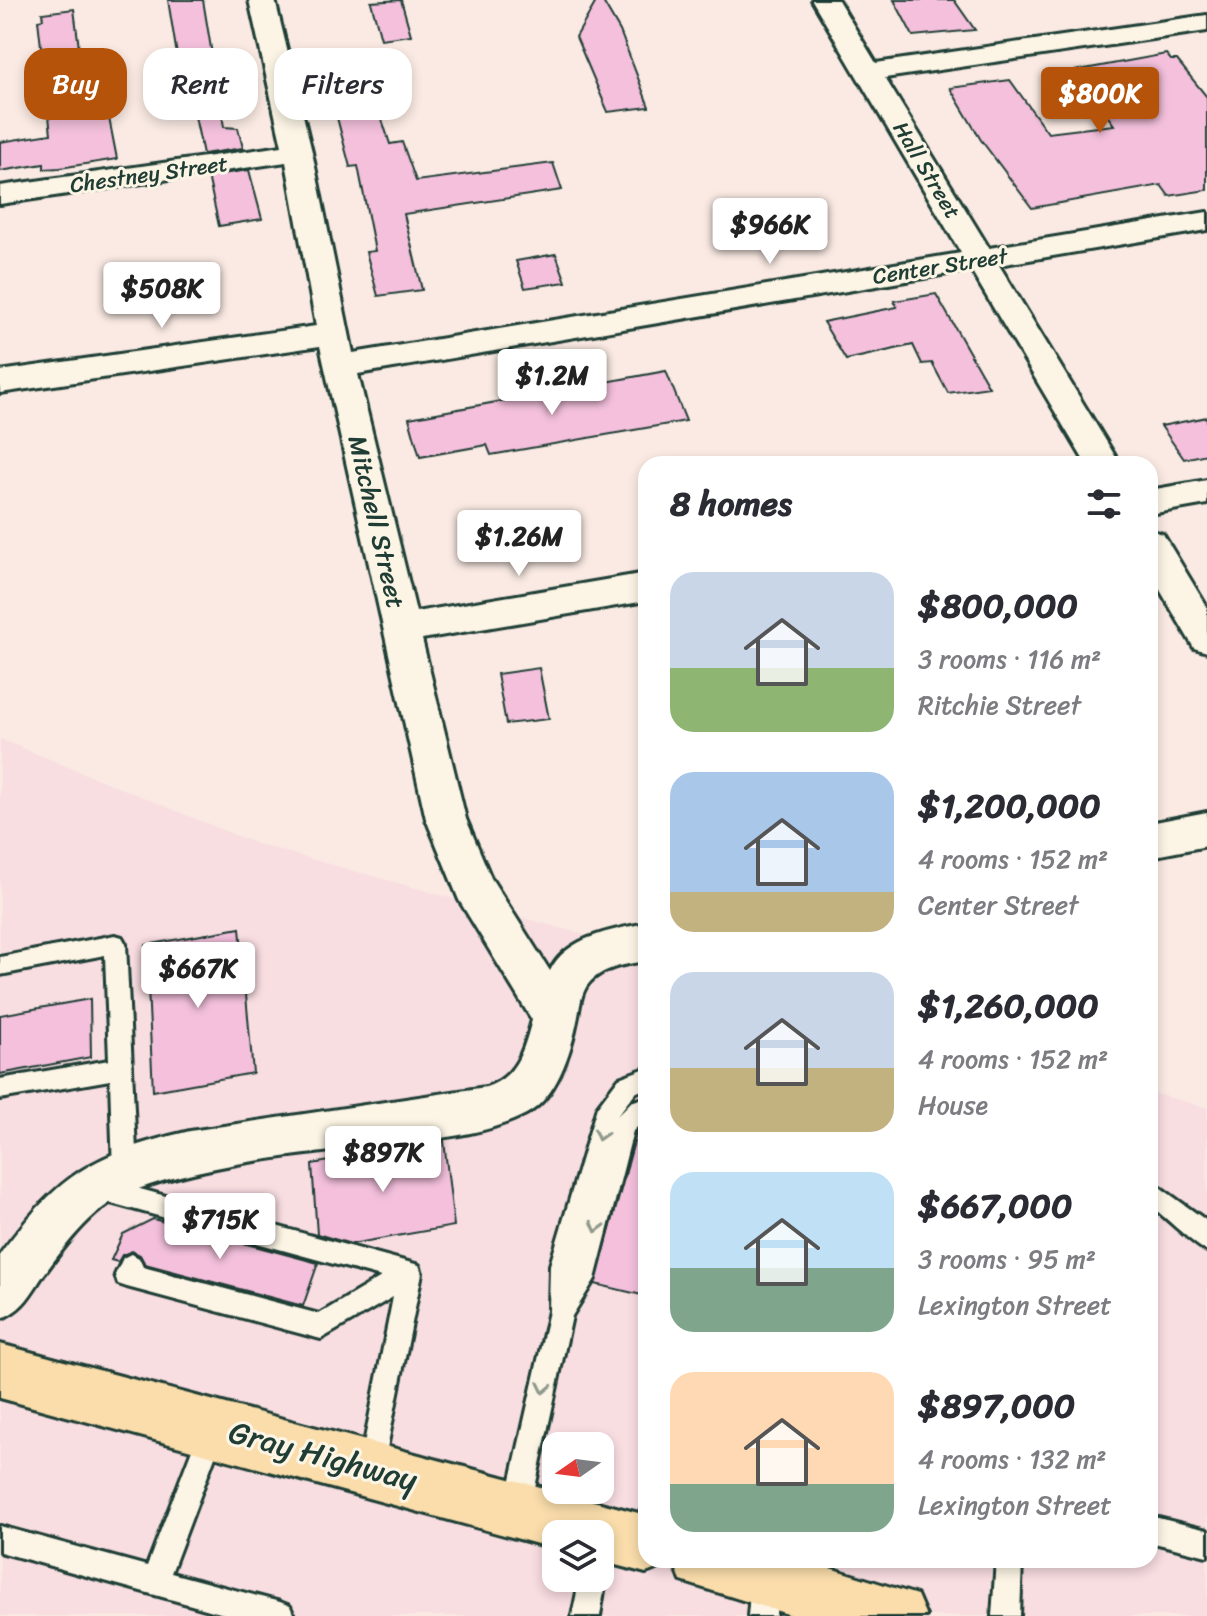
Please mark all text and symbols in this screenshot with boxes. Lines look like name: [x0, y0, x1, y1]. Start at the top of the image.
chip: Buy: [24, 48, 127, 120]
chip: Rent: [143, 48, 258, 120]
chip: Filters: [274, 48, 412, 120]
pin: $800K: [1044, 67, 1156, 135]
text: $800K: [1059, 70, 1141, 116]
street label: Hall Street: [882, 113, 972, 227]
street label: Chestney Street: [68, 144, 231, 204]
pin: $966K: [714, 198, 826, 266]
text: $966K: [731, 201, 809, 247]
street label: Center Street: [870, 236, 1011, 296]
pin: $508K: [106, 262, 218, 330]
text: $508K: [121, 265, 203, 311]
pin: $1.2M: [496, 349, 608, 417]
text: $1.2M: [516, 352, 588, 398]
street label: Mitchell Street: [335, 431, 419, 613]
text: 8 homes: [670, 474, 792, 534]
icon: filters: [1082, 482, 1126, 526]
pin: $1.26M: [454, 510, 584, 578]
text: $1.26M: [475, 513, 563, 559]
text: $800,000: [918, 576, 1078, 636]
icon: home: [734, 604, 830, 700]
text: 3 rooms · 116 m²: [918, 636, 1101, 682]
text: Ritchie Street: [918, 682, 1081, 728]
text: $1,200,000: [918, 776, 1101, 836]
icon: home: [734, 804, 830, 900]
text: 4 rooms · 152 m²: [918, 836, 1108, 882]
text: Center Street: [918, 882, 1078, 928]
pin: $667K: [142, 942, 254, 1010]
text: $667K: [159, 945, 237, 991]
text: $1,260,000: [918, 976, 1099, 1036]
icon: home: [734, 1004, 830, 1100]
text: 4 rooms · 152 m²: [918, 1036, 1108, 1082]
text: House: [918, 1082, 988, 1128]
pin: $897K: [327, 1126, 439, 1194]
one-way arrow: [593, 1127, 609, 1141]
text: $897K: [343, 1129, 423, 1175]
text: $667,000: [918, 1176, 1073, 1236]
pin: $715K: [164, 1193, 276, 1261]
text: $715K: [182, 1196, 258, 1242]
icon: home: [734, 1204, 830, 1300]
one-way arrow: [590, 1219, 607, 1233]
text: 3 rooms · 95 m²: [918, 1236, 1096, 1282]
text: Lexington Street: [918, 1282, 1112, 1328]
text: $897,000: [918, 1376, 1075, 1436]
one-way arrow: [536, 1380, 553, 1394]
street label: Gray Highway: [222, 1403, 424, 1509]
icon: home: [734, 1404, 830, 1500]
north arrow: [542, 1432, 614, 1504]
map controls: [542, 1432, 614, 1592]
text: 4 rooms · 132 m²: [918, 1436, 1107, 1482]
text: Lexington Street: [918, 1482, 1112, 1528]
button: layers: [542, 1520, 614, 1592]

